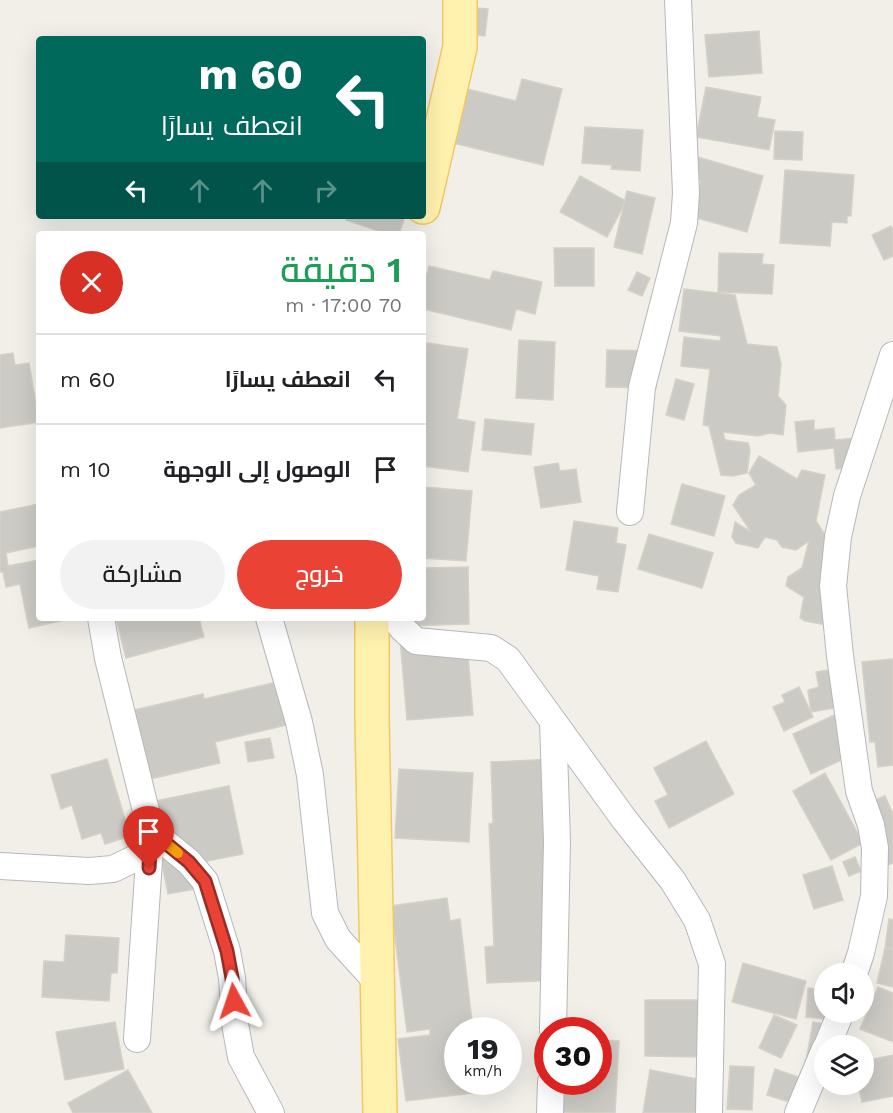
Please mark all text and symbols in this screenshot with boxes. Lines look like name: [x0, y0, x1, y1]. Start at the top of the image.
text: 60 m: [199, 50, 303, 99]
icon: left: [324, 60, 402, 138]
text: انعطف يسارًا: [161, 110, 303, 142]
icon: left: [120, 174, 153, 207]
icon: ahead: [183, 174, 216, 207]
icon: ahead: [246, 174, 279, 207]
icon: right: [309, 174, 342, 207]
text: 1 دقيقة: [280, 249, 402, 291]
button: close: [60, 251, 123, 314]
text: 70 m · 17:00: [285, 293, 402, 317]
icon: left: [369, 363, 402, 396]
text: 60 m: [60, 367, 116, 392]
text: انعطف يسارًا: [225, 367, 351, 392]
icon: arrive: [369, 453, 402, 486]
text: 10 m: [60, 457, 111, 482]
text: الوصول إلى الوجهة: [163, 457, 351, 482]
button: مشاركة: [60, 540, 225, 609]
button: خروج: [237, 540, 402, 609]
pin: [123, 806, 174, 868]
icon: arrive: [132, 815, 165, 848]
map controls: [814, 963, 874, 1095]
button: sound: [814, 963, 874, 1023]
position arrow: [202, 969, 266, 1033]
speed limit sign: 30: [534, 1017, 612, 1095]
text: 19: [467, 1031, 499, 1066]
button: layers: [814, 1035, 874, 1095]
text: km/h: [464, 1062, 502, 1080]

